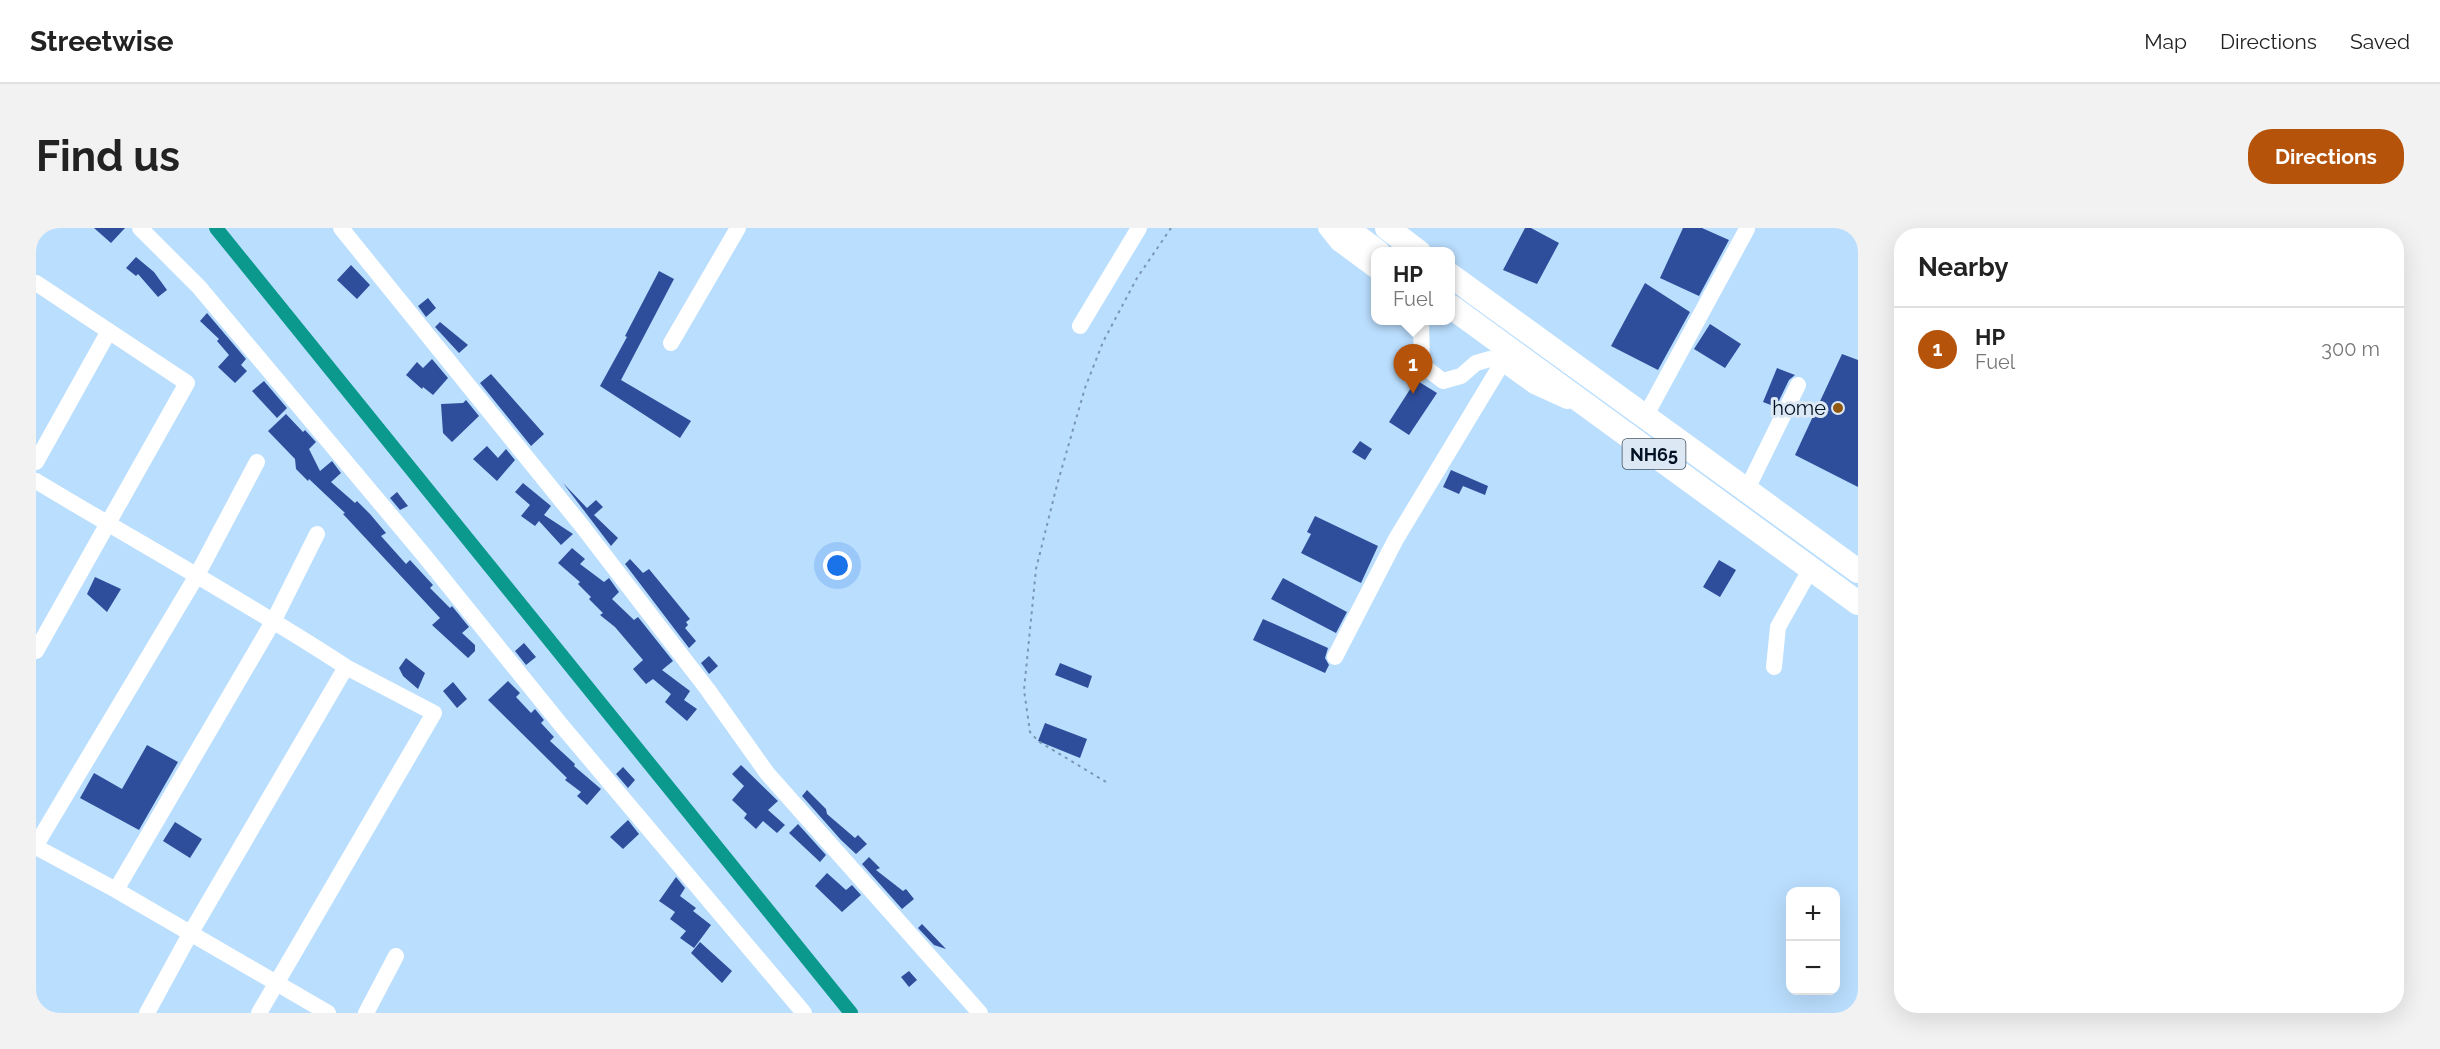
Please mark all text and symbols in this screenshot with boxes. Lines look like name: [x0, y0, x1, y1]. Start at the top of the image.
text: Streetwise: [30, 25, 174, 58]
text: Map: [2144, 29, 2187, 54]
text: Directions: [2220, 29, 2317, 54]
text: Saved: [2350, 29, 2410, 54]
button: Directions: [2248, 129, 2404, 184]
text: Find us: [36, 132, 180, 181]
popup: [1371, 247, 1455, 325]
text: Nearby: [1918, 252, 2008, 282]
text: HP: [1393, 261, 1423, 287]
text: Fuel: [1393, 287, 1433, 311]
text: HP: [1975, 324, 2005, 350]
text: 1: [1933, 337, 1942, 361]
text: 300 m: [2321, 337, 2380, 361]
pin: 1: [1394, 344, 1432, 394]
text: Fuel: [1975, 350, 2015, 374]
place label: home: [1772, 396, 1826, 420]
marker: home: [1831, 401, 1845, 415]
road number: NH65: [1622, 439, 1686, 469]
your location: [823, 551, 852, 580]
map controls: [1786, 887, 1840, 995]
button: +: [1786, 887, 1840, 941]
button: −: [1786, 941, 1840, 995]

